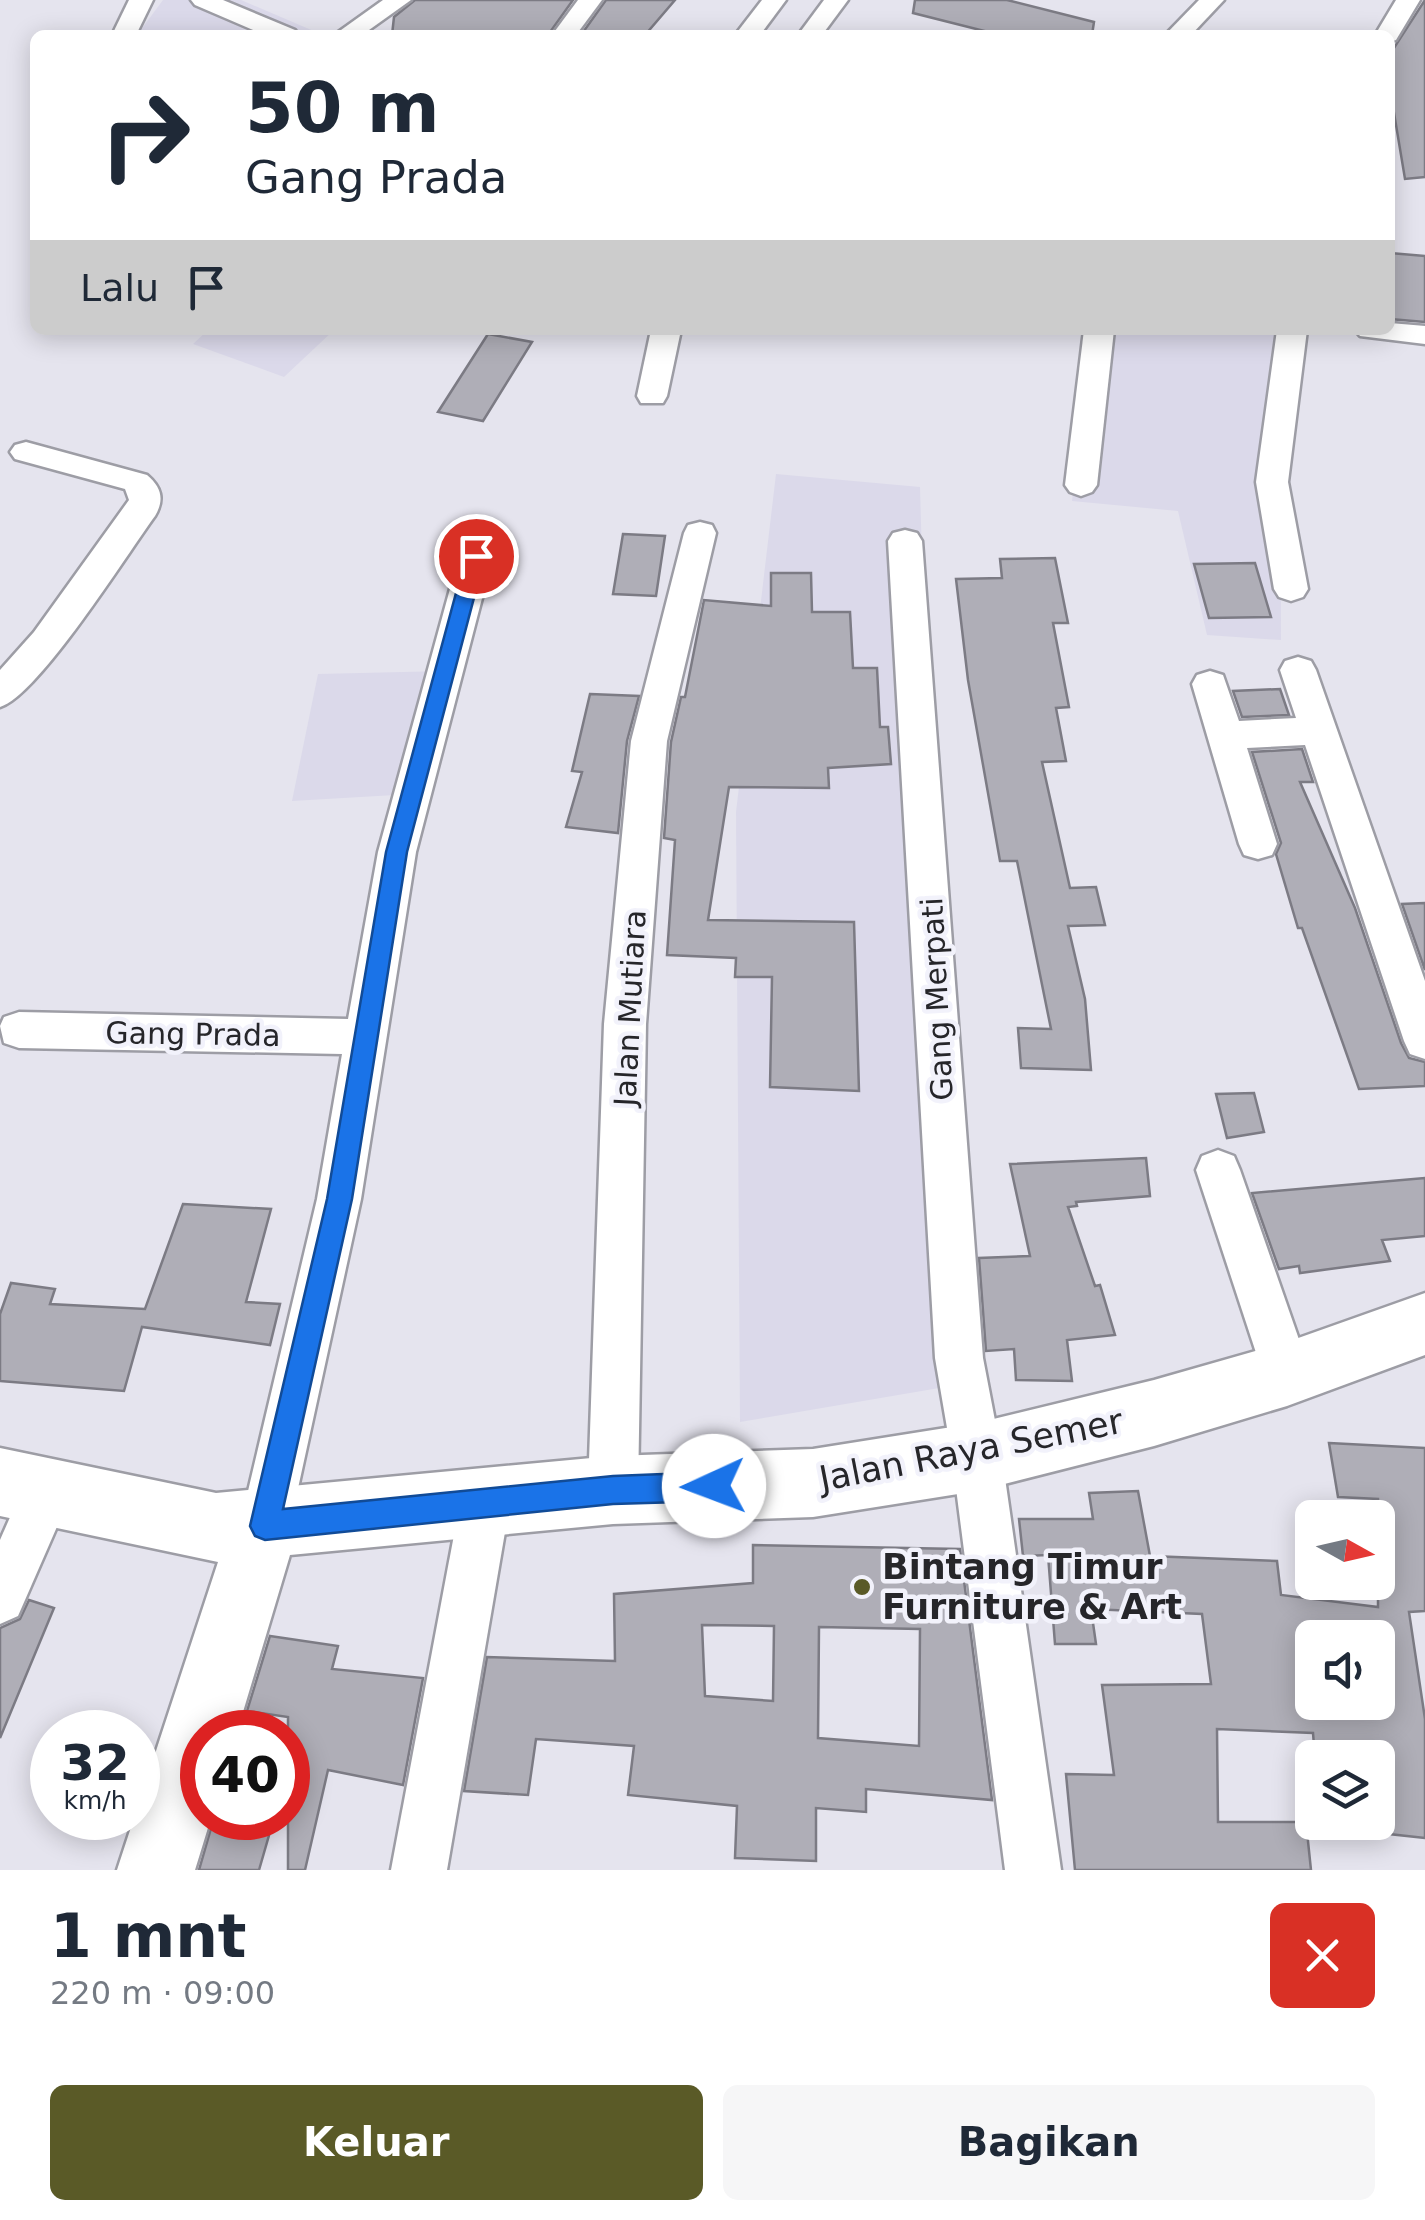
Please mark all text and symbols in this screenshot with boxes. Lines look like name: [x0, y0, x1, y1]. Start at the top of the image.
text: 50 m: [245, 67, 440, 149]
icon: right: [80, 70, 210, 200]
text: Gang Prada: [245, 151, 507, 204]
icon: arrive: [179, 260, 234, 315]
text: Lalu: [80, 266, 159, 310]
pin: [434, 514, 519, 599]
icon: arrive: [449, 529, 504, 584]
street label: Gang Merpati: [914, 897, 960, 1101]
street label: Jalan Mutiara: [607, 909, 653, 1109]
street label: Gang Prada: [105, 1015, 281, 1053]
street label: Jalan Raya Semer: [814, 1401, 1127, 1499]
position arrow: [662, 1434, 766, 1538]
north arrow: [1295, 1500, 1395, 1600]
map controls: [1295, 1500, 1395, 1840]
place label: Bintang Timur Furniture & Art: [882, 1547, 1182, 1627]
marker: Bintang Timur Furniture & Art: [851, 1576, 873, 1598]
button: sound: [1295, 1620, 1395, 1720]
speed limit sign: 40: [180, 1710, 310, 1840]
text: 32: [60, 1734, 130, 1792]
button: layers: [1295, 1740, 1395, 1840]
text: km/h: [63, 1786, 127, 1815]
text: 1 mnt: [50, 1901, 247, 1971]
button: close: [1270, 1903, 1375, 2008]
text: 220 m · 09:00: [50, 1974, 275, 2012]
button: Keluar: [50, 2085, 703, 2200]
button: Bagikan: [723, 2085, 1375, 2200]

